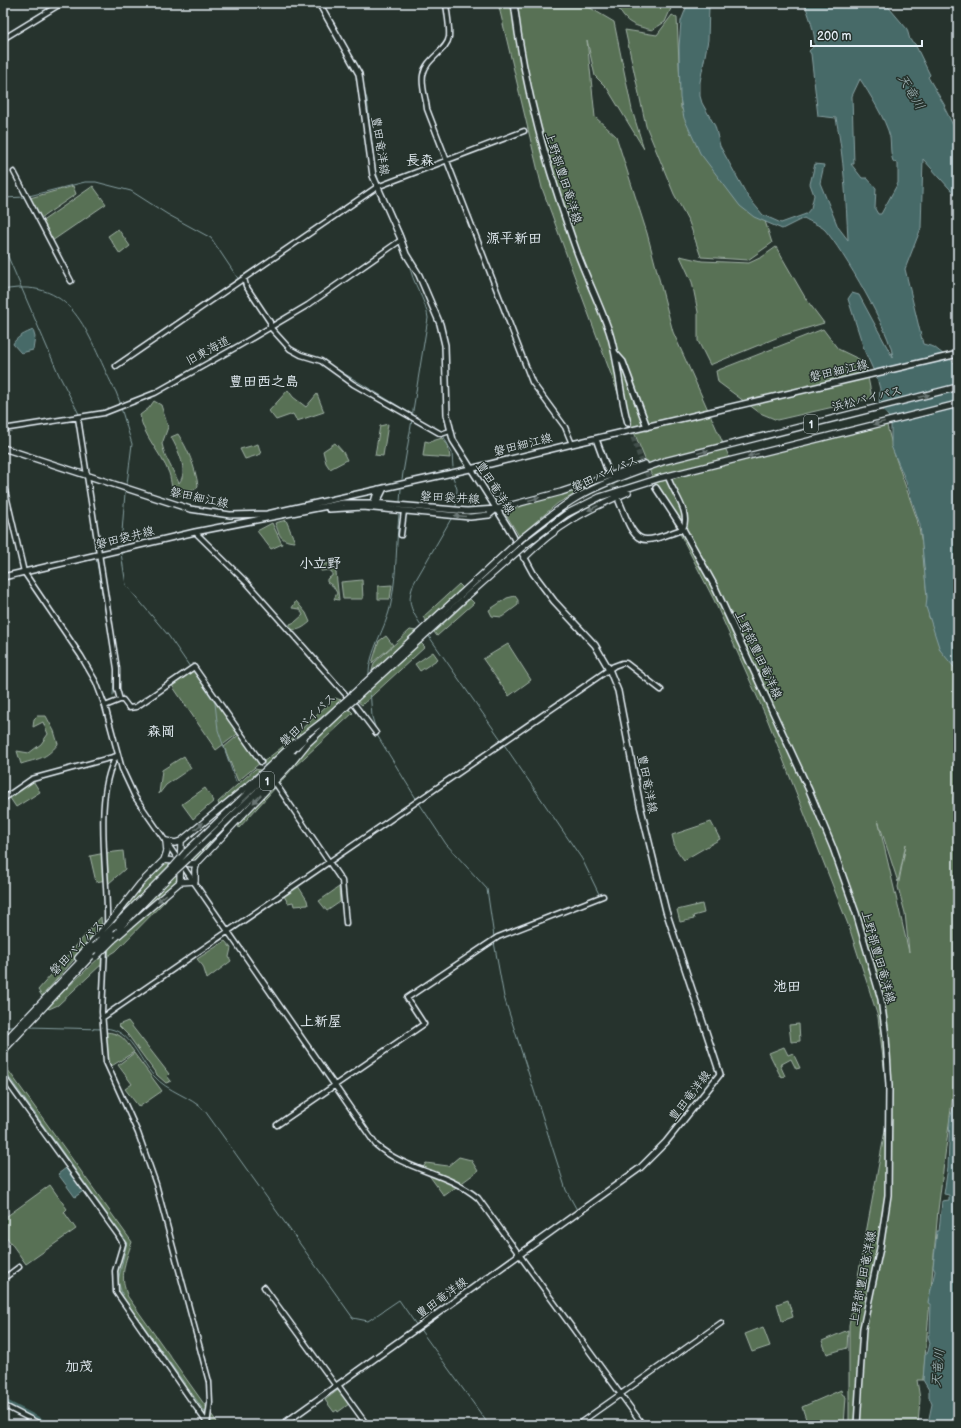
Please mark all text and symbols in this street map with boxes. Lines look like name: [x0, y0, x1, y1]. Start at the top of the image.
scale bar: [811, 22, 922, 48]
text: 200 m: [817, 29, 851, 44]
water label: 天竜川: [894, 71, 928, 113]
street label: 豊田竜洋線: [368, 115, 392, 177]
street label: 上野部豊田竜洋線: [541, 130, 585, 226]
district label: 長森: [406, 152, 434, 169]
district label: 源平新田: [486, 230, 542, 247]
street label: 旧東海道: [183, 333, 233, 369]
street label: 磐田細江線: [808, 357, 870, 385]
district label: 豊田西之島: [229, 373, 299, 390]
street label: 浜松バイパス: [830, 383, 904, 415]
one-way arrow: [918, 393, 930, 399]
road number: 1: [804, 415, 818, 433]
one-way arrow: [873, 421, 886, 427]
street label: 磐田細江線: [492, 430, 554, 460]
one-way arrow: [697, 449, 709, 455]
street label: 磐田バイパス: [569, 453, 641, 495]
one-way arrow: [747, 453, 760, 459]
street label: 豊田竜洋線: [472, 459, 518, 517]
street label: 磐田細江線: [168, 484, 230, 512]
street label: 磐田袋井線: [420, 489, 480, 507]
one-way arrow: [528, 496, 541, 502]
one-way arrow: [588, 505, 599, 511]
one-way arrow: [454, 513, 466, 520]
street label: 磐田袋井線: [94, 523, 156, 553]
district label: 小立野: [299, 555, 341, 572]
street label: 上野部豊田竜洋線: [731, 608, 785, 702]
street label: 磐田バイパス: [277, 690, 339, 750]
district label: 森岡: [147, 723, 175, 740]
street label: 豊田竜洋線: [634, 753, 660, 815]
road number: 1: [260, 772, 274, 790]
one-way arrow: [252, 794, 262, 804]
one-way arrow: [194, 822, 205, 831]
one-way arrow: [156, 894, 167, 902]
street label: 上野部豊田竜洋線: [858, 909, 898, 1005]
street label: 磐田バイパス: [47, 917, 107, 979]
district label: 池田: [773, 978, 801, 995]
district label: 上新屋: [300, 1013, 342, 1030]
street label: 豊田竜洋線: [666, 1068, 714, 1124]
street label: 上野部豊田竜洋線: [846, 1229, 880, 1327]
street label: 豊田竜洋線: [413, 1274, 471, 1322]
water label: 天竜川: [928, 1348, 948, 1388]
district label: 加茂: [65, 1358, 93, 1375]

